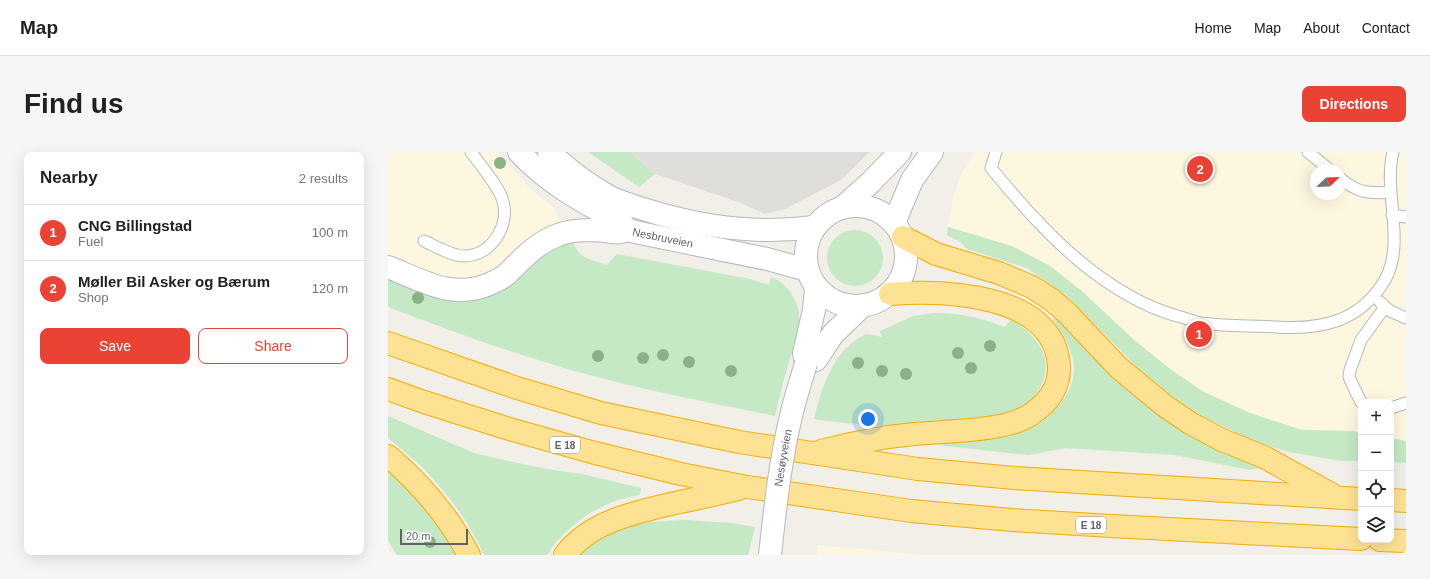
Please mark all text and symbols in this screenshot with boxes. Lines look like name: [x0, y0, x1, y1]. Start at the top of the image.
text: Map: [20, 17, 58, 38]
text: Home: [1195, 20, 1232, 36]
text: Map: [1254, 20, 1281, 36]
text: About: [1303, 20, 1340, 36]
text: Contact: [1362, 20, 1410, 36]
button: Directions: [1302, 86, 1406, 122]
text: Find us: [24, 88, 124, 119]
pin: 2: [1187, 154, 1213, 184]
north arrow: [1310, 164, 1346, 200]
text: Nearby: [40, 168, 98, 187]
text: 2 results: [299, 171, 348, 186]
text: CNG Billingstad: [78, 217, 192, 234]
text: 1: [49, 225, 57, 240]
text: 100 m: [312, 225, 348, 240]
street label: Nesbruveien: [631, 225, 694, 250]
text: Fuel: [78, 234, 103, 249]
text: Møller Bil Asker og Bærum: [78, 273, 270, 290]
text: 2: [49, 281, 57, 296]
text: 120 m: [312, 281, 348, 296]
text: Shop: [78, 290, 108, 305]
pin: 1: [1186, 319, 1212, 349]
button: Save: [40, 328, 190, 364]
button: Share: [198, 328, 348, 364]
map controls: [1358, 399, 1394, 543]
button: +: [1358, 399, 1394, 435]
your location: [858, 409, 878, 429]
street label: Nesøyveien: [772, 428, 794, 487]
button: −: [1358, 435, 1394, 471]
road number: E 18: [550, 437, 580, 453]
button: locate: [1358, 471, 1394, 507]
button: layers: [1358, 507, 1394, 543]
road number: E 18: [1076, 517, 1106, 533]
scale bar: [400, 527, 468, 546]
text: 20 m: [406, 530, 430, 542]

